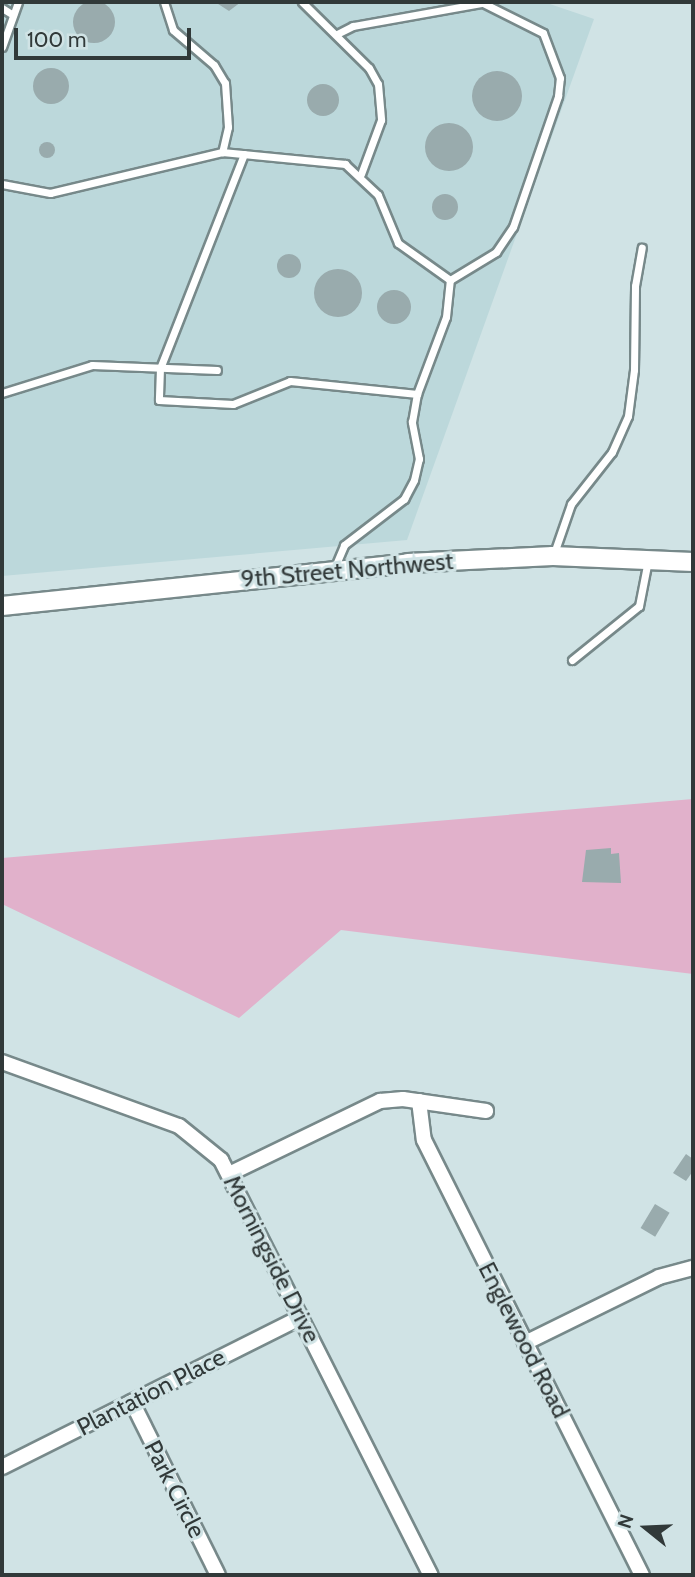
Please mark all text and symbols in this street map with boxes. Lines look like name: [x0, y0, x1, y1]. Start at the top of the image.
scale bar: [18, 14, 194, 58]
text: 100 m: [27, 27, 86, 52]
street label: 9th Street Northwest: [240, 546, 454, 594]
street label: Morningside Drive: [217, 1171, 327, 1347]
street label: Englewood Road: [472, 1257, 576, 1423]
street label: Plantation Place: [72, 1342, 230, 1442]
street label: Park Circle: [138, 1436, 212, 1542]
north arrow: [611, 1493, 681, 1563]
text: N: [613, 1511, 639, 1531]

